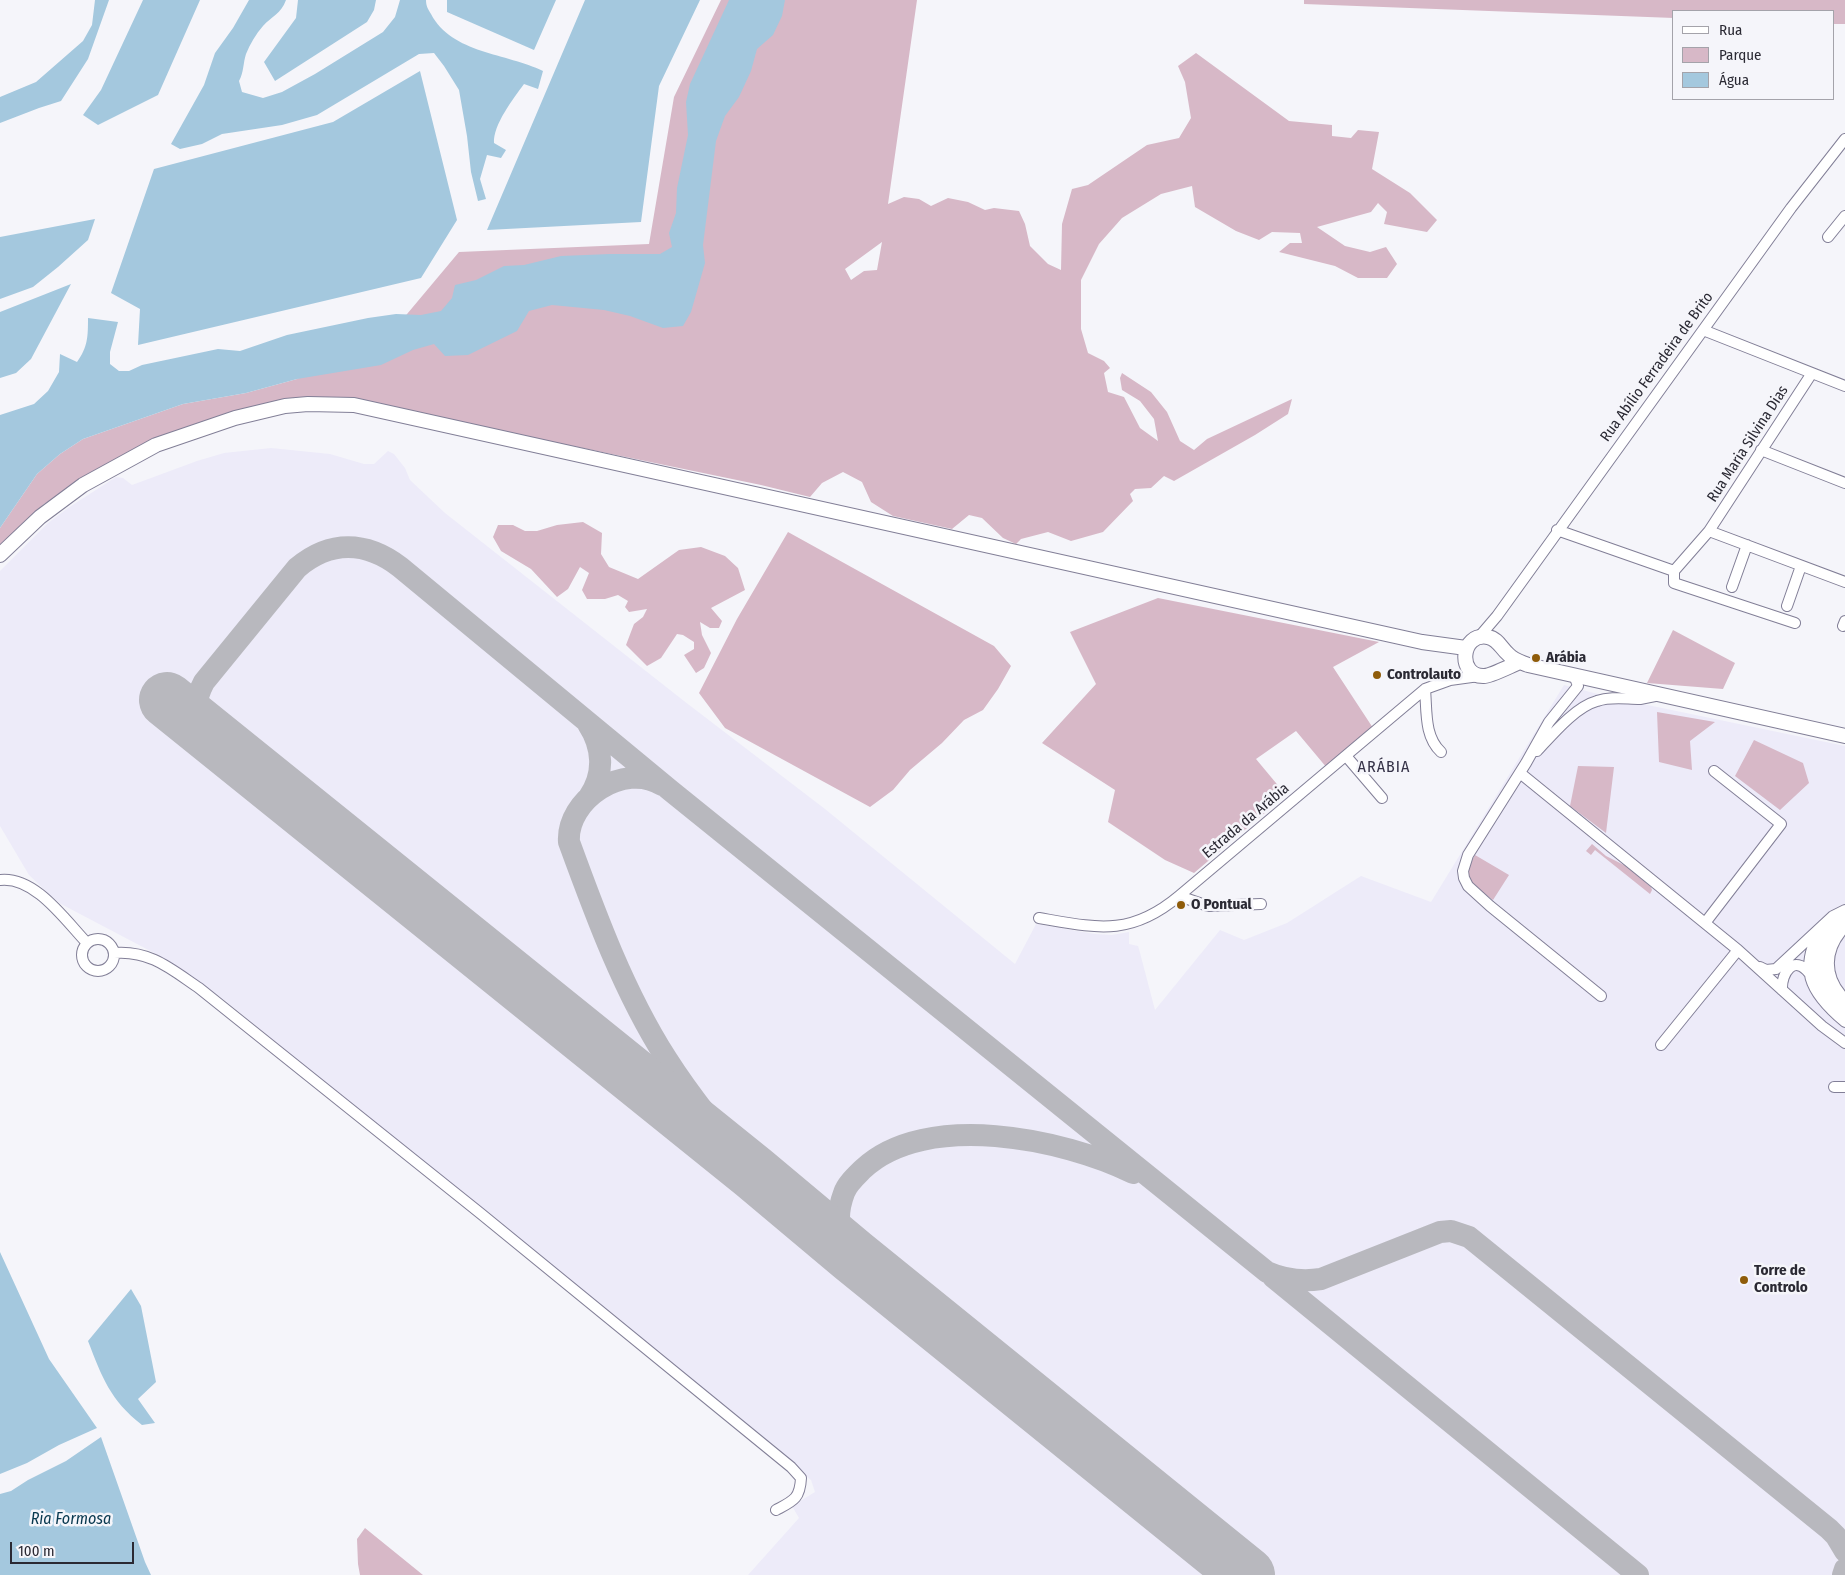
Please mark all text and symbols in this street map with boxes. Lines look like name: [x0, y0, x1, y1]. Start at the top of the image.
legend: [1672, 10, 1835, 100]
text: Rua: [1719, 21, 1742, 39]
text: Parque: [1719, 46, 1762, 64]
text: Água: [1719, 71, 1749, 89]
street label: Rua Abílio Ferradeira de Brito: [1597, 289, 1717, 445]
street label: Rua Maria Silvina Dias: [1704, 382, 1792, 506]
place label: Arábia: [1546, 649, 1586, 667]
marker: Arábia: [1530, 652, 1542, 664]
place label: Controlauto: [1387, 666, 1461, 684]
marker: Controlauto: [1371, 669, 1383, 681]
district label: ARÁBIA: [1357, 758, 1411, 778]
street label: Estrada da Arábia: [1199, 780, 1293, 862]
place label: O Pontual: [1191, 896, 1252, 914]
marker: O Pontual: [1175, 899, 1187, 911]
place label: Torre de Controlo: [1754, 1262, 1808, 1297]
marker: Torre de Controlo: [1738, 1274, 1750, 1286]
water label: Ria Formosa: [31, 1510, 111, 1530]
scale bar: [12, 1532, 136, 1564]
text: 100 m: [18, 1542, 55, 1560]

